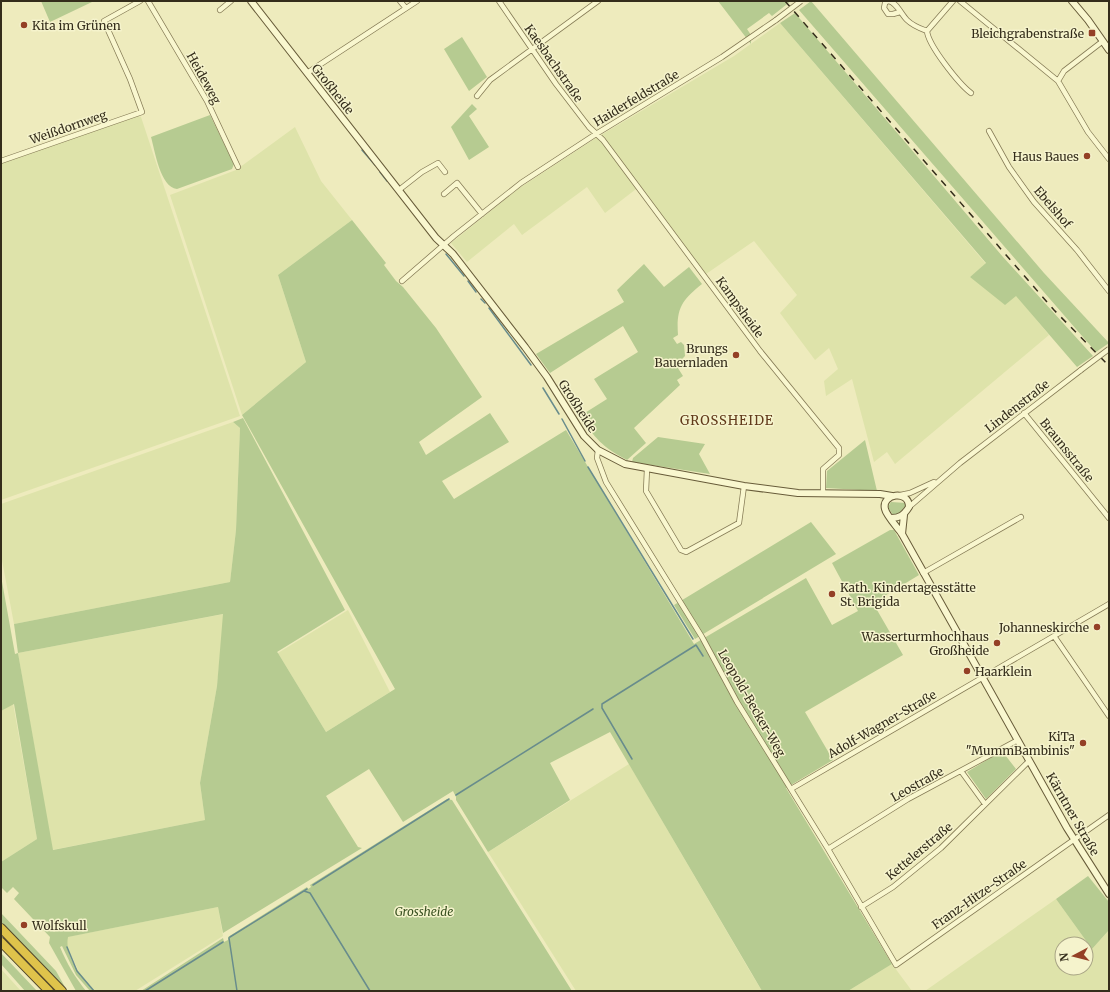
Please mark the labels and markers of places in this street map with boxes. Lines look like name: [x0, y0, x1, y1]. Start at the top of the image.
place label: Kita im Grünen: [32, 18, 121, 33]
marker: Kita im Grünen: [19, 20, 29, 30]
place label: Bleichgrabenstraße: [971, 26, 1084, 41]
marker: Bleichgrabenstraße: [1087, 28, 1097, 38]
place label: Haus Baues: [1013, 149, 1079, 164]
marker: Haus Baues: [1082, 151, 1092, 161]
place label: Brungs Bauernladen: [655, 341, 728, 370]
marker: Brungs Bauernladen: [731, 350, 741, 360]
place label: Kath. Kindertagesstätte St. Brigida: [840, 580, 976, 609]
marker: Kath. Kindertagesstätte St. Brigida: [827, 589, 837, 599]
place label: Johanneskirche: [998, 620, 1089, 635]
marker: Johanneskirche: [1092, 622, 1102, 632]
place label: Wasserturmhochhaus Großheide: [861, 629, 989, 658]
marker: Wasserturmhochhaus Großheide: [992, 638, 1002, 648]
place label: Haarklein: [975, 664, 1032, 679]
marker: Haarklein: [962, 666, 972, 676]
place label: KiTa "MummBambinis": [966, 729, 1076, 758]
marker: KiTa "MummBambinis": [1078, 738, 1088, 748]
place label: Wolfskull: [31, 918, 87, 933]
marker: Wolfskull: [19, 920, 29, 930]

